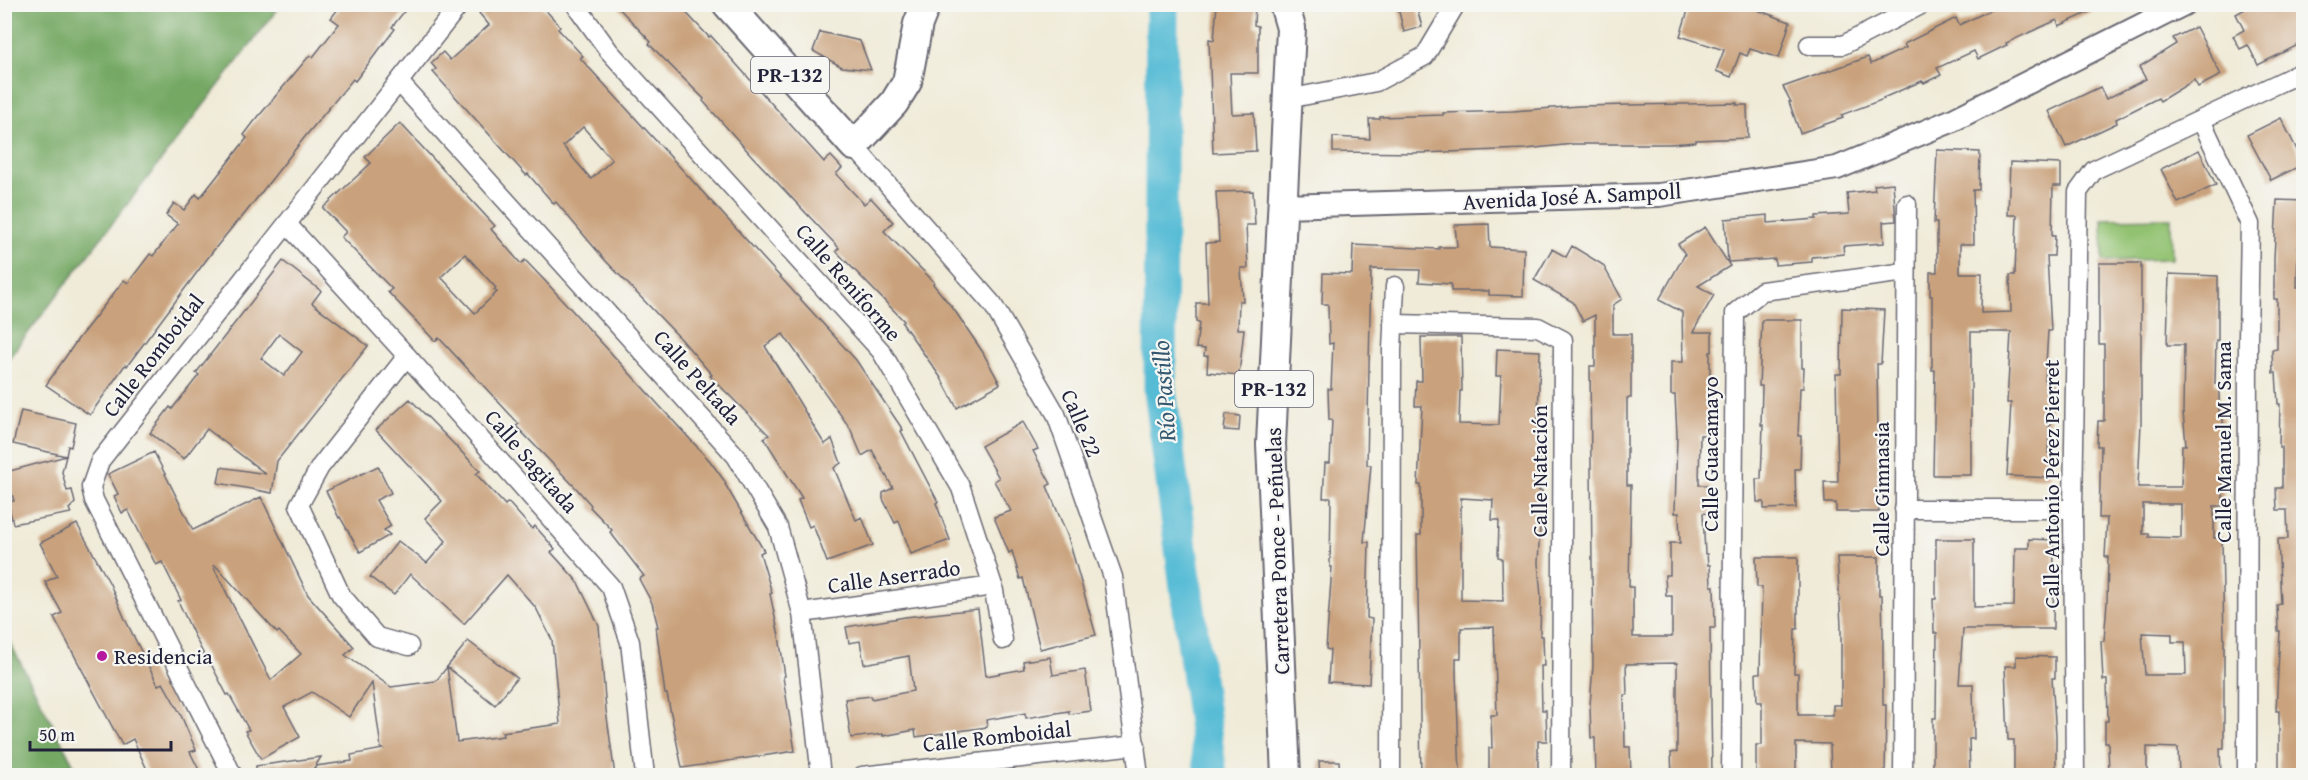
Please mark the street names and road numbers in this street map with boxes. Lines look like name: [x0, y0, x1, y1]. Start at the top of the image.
road number: PR-132: [751, 57, 829, 93]
street label: Avenida José A. Sampoll: [1462, 174, 1682, 218]
street label: Calle Reniforme: [789, 216, 909, 348]
street label: Calle Romboidal: [95, 287, 211, 423]
street label: Calle Peltada: [646, 322, 750, 432]
street label: Calle Manuel M. Sama: [2207, 341, 2239, 543]
street label: Calle Antonio Pérez Pierret: [2035, 359, 2067, 609]
road number: PR-132: [1235, 371, 1313, 407]
street label: Calle Guacamayo: [1694, 376, 1726, 532]
street label: Calle 22: [1053, 384, 1111, 462]
street label: Calle Sagitada: [478, 402, 587, 520]
street label: Calle Natación: [1523, 404, 1555, 537]
street label: Calle Gimnasia: [1865, 421, 1897, 557]
street label: Carretera Ponce - Peñuelas: [1257, 427, 1297, 675]
street label: Calle Aserrado: [826, 551, 962, 601]
street label: Calle Romboidal: [921, 712, 1073, 760]

